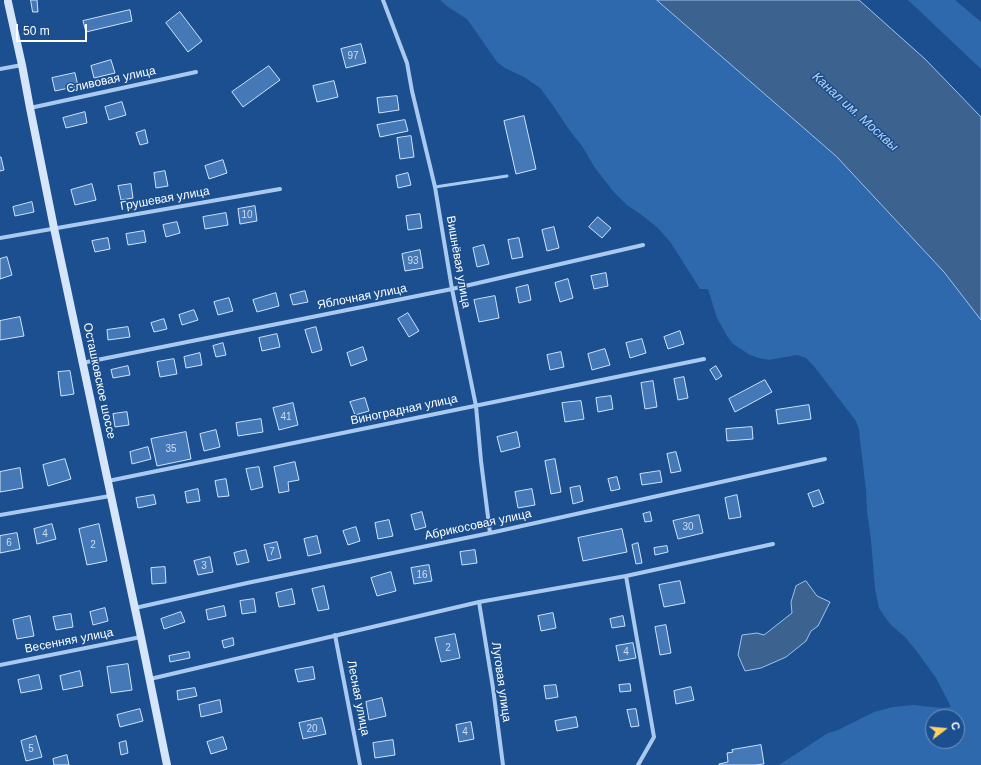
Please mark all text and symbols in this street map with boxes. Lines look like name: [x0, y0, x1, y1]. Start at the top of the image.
scale bar: [18, 16, 89, 42]
text: 50 m: [23, 24, 50, 38]
house number: 97: [347, 50, 359, 62]
street label: Сливовая улица: [65, 63, 157, 97]
water label: Канал им. Москвы: [809, 69, 901, 155]
street label: Грушевая улица: [119, 184, 211, 214]
house number: 10: [241, 209, 253, 221]
street label: Вишнёвая улица: [443, 215, 473, 309]
house number: 93: [407, 255, 419, 267]
street label: Яблочная улица: [316, 281, 408, 313]
street label: Осташковское шоссе: [80, 322, 118, 440]
street label: Виноградная улица: [349, 392, 459, 428]
house number: 41: [280, 411, 292, 423]
house number: 35: [165, 443, 177, 455]
street label: Абрикосовая улица: [423, 507, 533, 543]
house number: 30: [682, 521, 694, 533]
house number: 4: [42, 528, 48, 540]
house number: 6: [6, 537, 12, 549]
house number: 2: [90, 539, 96, 551]
house number: 7: [269, 546, 275, 558]
house number: 3: [201, 560, 207, 572]
house number: 16: [416, 569, 428, 581]
street label: Весенняя улица: [23, 625, 115, 657]
street label: Луговая улица: [488, 641, 514, 723]
house number: 2: [445, 642, 451, 654]
house number: 4: [623, 646, 629, 658]
street label: Лесная улица: [344, 659, 372, 737]
north arrow: [925, 709, 965, 749]
text: С: [949, 720, 962, 731]
house number: 20: [306, 723, 318, 735]
house number: 4: [462, 726, 468, 738]
house number: 5: [28, 743, 34, 755]

